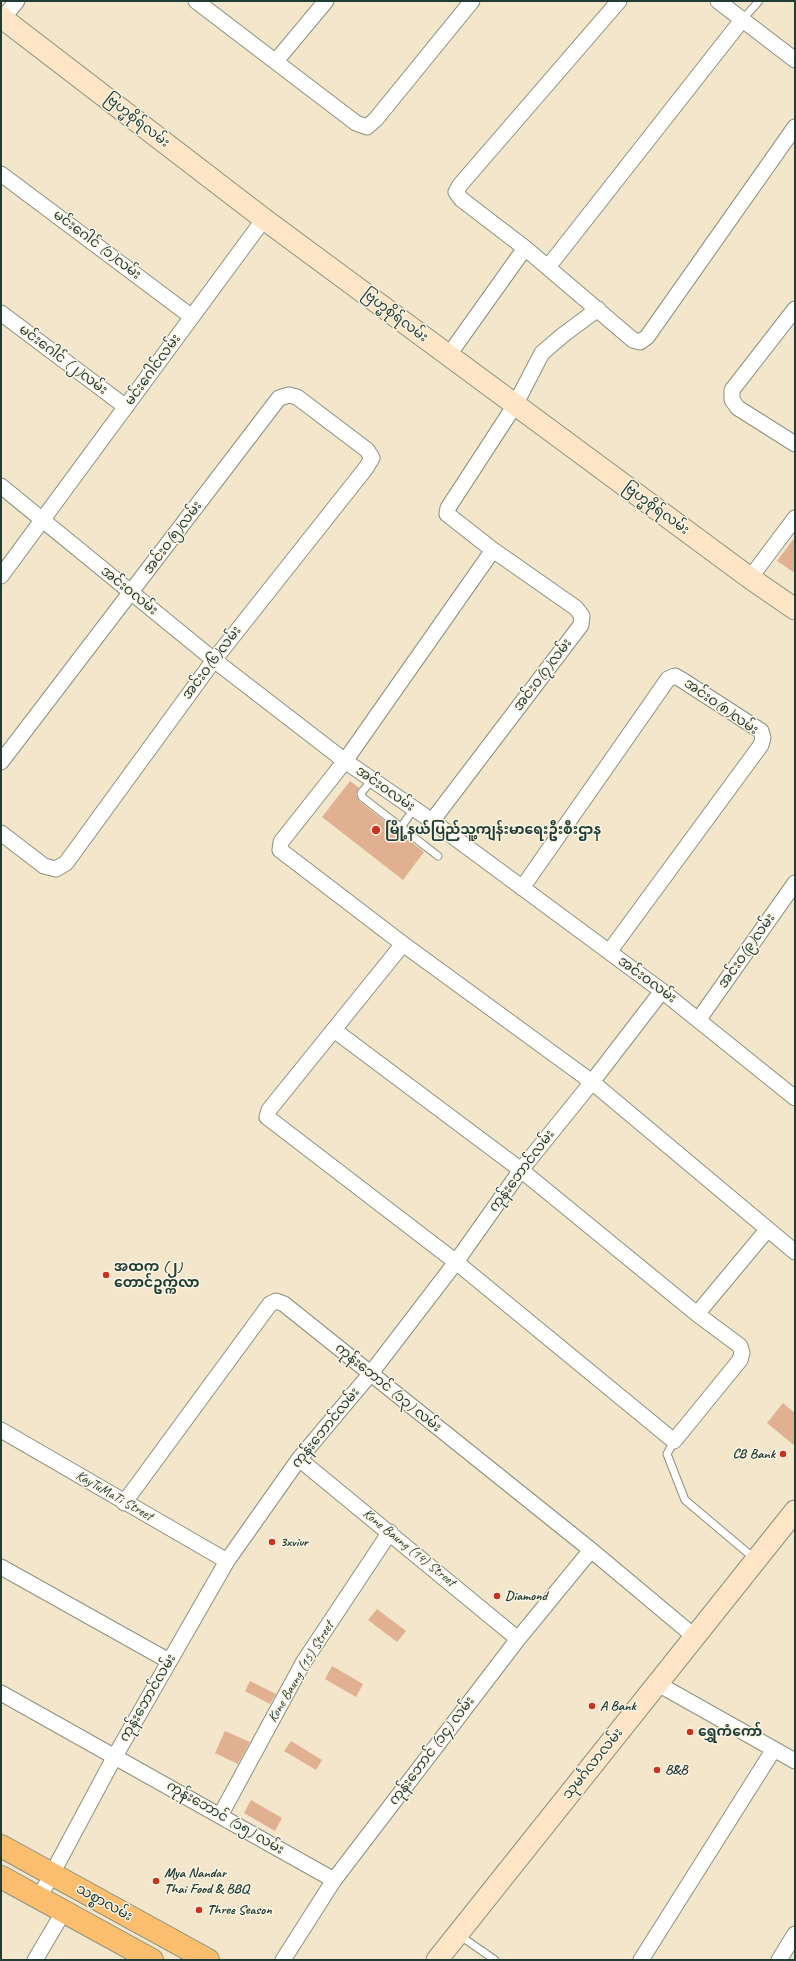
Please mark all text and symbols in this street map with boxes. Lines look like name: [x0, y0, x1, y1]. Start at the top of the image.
street label: ဗြဟ္မစိုရ်လမ်း: [101, 91, 173, 151]
street label: မင်းဂေါင် (၁)လမ်း: [50, 206, 144, 284]
street label: ဗြဟ္မစိုရ်လမ်း: [359, 286, 431, 346]
street label: မင်းဂေါင် (၂)လမ်း: [15, 321, 111, 399]
street label: မင်းဂေါင်လမ်း: [121, 331, 185, 409]
street label: ဗြဟ္မစိုရ်လမ်း: [620, 479, 692, 539]
street label: အင်းဝ(၅)လမ်း: [140, 498, 206, 578]
street label: အင်းဝလမ်း: [97, 563, 161, 619]
street label: အင်းဝ(၆)လမ်း: [179, 623, 245, 703]
street label: အင်းဝ(၇)လမ်း: [510, 635, 576, 715]
street label: အင်းဝ(၈)လမ်း: [681, 675, 761, 739]
street label: အင်းဝလမ်း: [352, 763, 418, 815]
place label: မြို့နယ်ပြည်သူ့ကျန်းမာရေးဦးစီးဌာန: [385, 822, 601, 838]
marker: မြို့နယ်ပြည်သူ့ကျန်းမာရေးဦးစီးဌာန: [370, 824, 382, 836]
street label: အင်းဝ(၉)လမ်း: [715, 910, 779, 992]
street label: အင်းဝလမ်း: [614, 953, 680, 1007]
street label: ကုန်းဘောင်လမ်း: [486, 1127, 558, 1215]
place label: အထက (၂) တောင်ဥက္ကလာ: [114, 1259, 199, 1292]
marker: အထက (၂) တောင်ဥက္ကလာ: [101, 1270, 111, 1280]
street label: ကုန်းဘောင် (၁၃) လမ်း: [331, 1340, 445, 1436]
street label: ကုန်းဘောင်လမ်း: [288, 1384, 364, 1472]
place label: CB Bank: [732, 1446, 775, 1462]
marker: CB Bank: [778, 1449, 788, 1459]
street label: KayTuMaTi Street: [73, 1467, 155, 1525]
street label: Kone Baung (14) Street: [359, 1505, 459, 1591]
place label: 3xvivr: [280, 1534, 308, 1550]
marker: 3xvivr: [267, 1537, 277, 1547]
place label: Diamond: [505, 1588, 547, 1604]
marker: Diamond: [492, 1591, 502, 1601]
street label: Kone Baung (15) Street: [264, 1619, 338, 1725]
street label: ကုန်းဘောင်လမ်း: [116, 1651, 180, 1745]
street label: ကုန်းဘောင် (၁၄) လမ်း: [386, 1693, 478, 1809]
place label: A Bank: [600, 1698, 636, 1714]
marker: A Bank: [587, 1701, 597, 1711]
place label: ရွှေကံကော်: [698, 1724, 762, 1740]
street label: သုမင်္ဂလာလမ်း: [559, 1725, 627, 1803]
marker: ရွှေကံကော်: [685, 1727, 695, 1737]
place label: B&B: [665, 1762, 688, 1778]
marker: B&B: [652, 1765, 662, 1775]
street label: ကုန်းဘောင် (၁၅) လမ်း: [163, 1778, 287, 1858]
place label: Mya Nandar Thai Food & BBQ: [164, 1865, 249, 1898]
marker: Mya Nandar Thai Food & BBQ: [151, 1876, 161, 1886]
street label: သစ္စာလမ်း: [73, 1881, 135, 1925]
place label: Three Season: [207, 1902, 272, 1918]
marker: Three Season: [194, 1905, 204, 1915]

